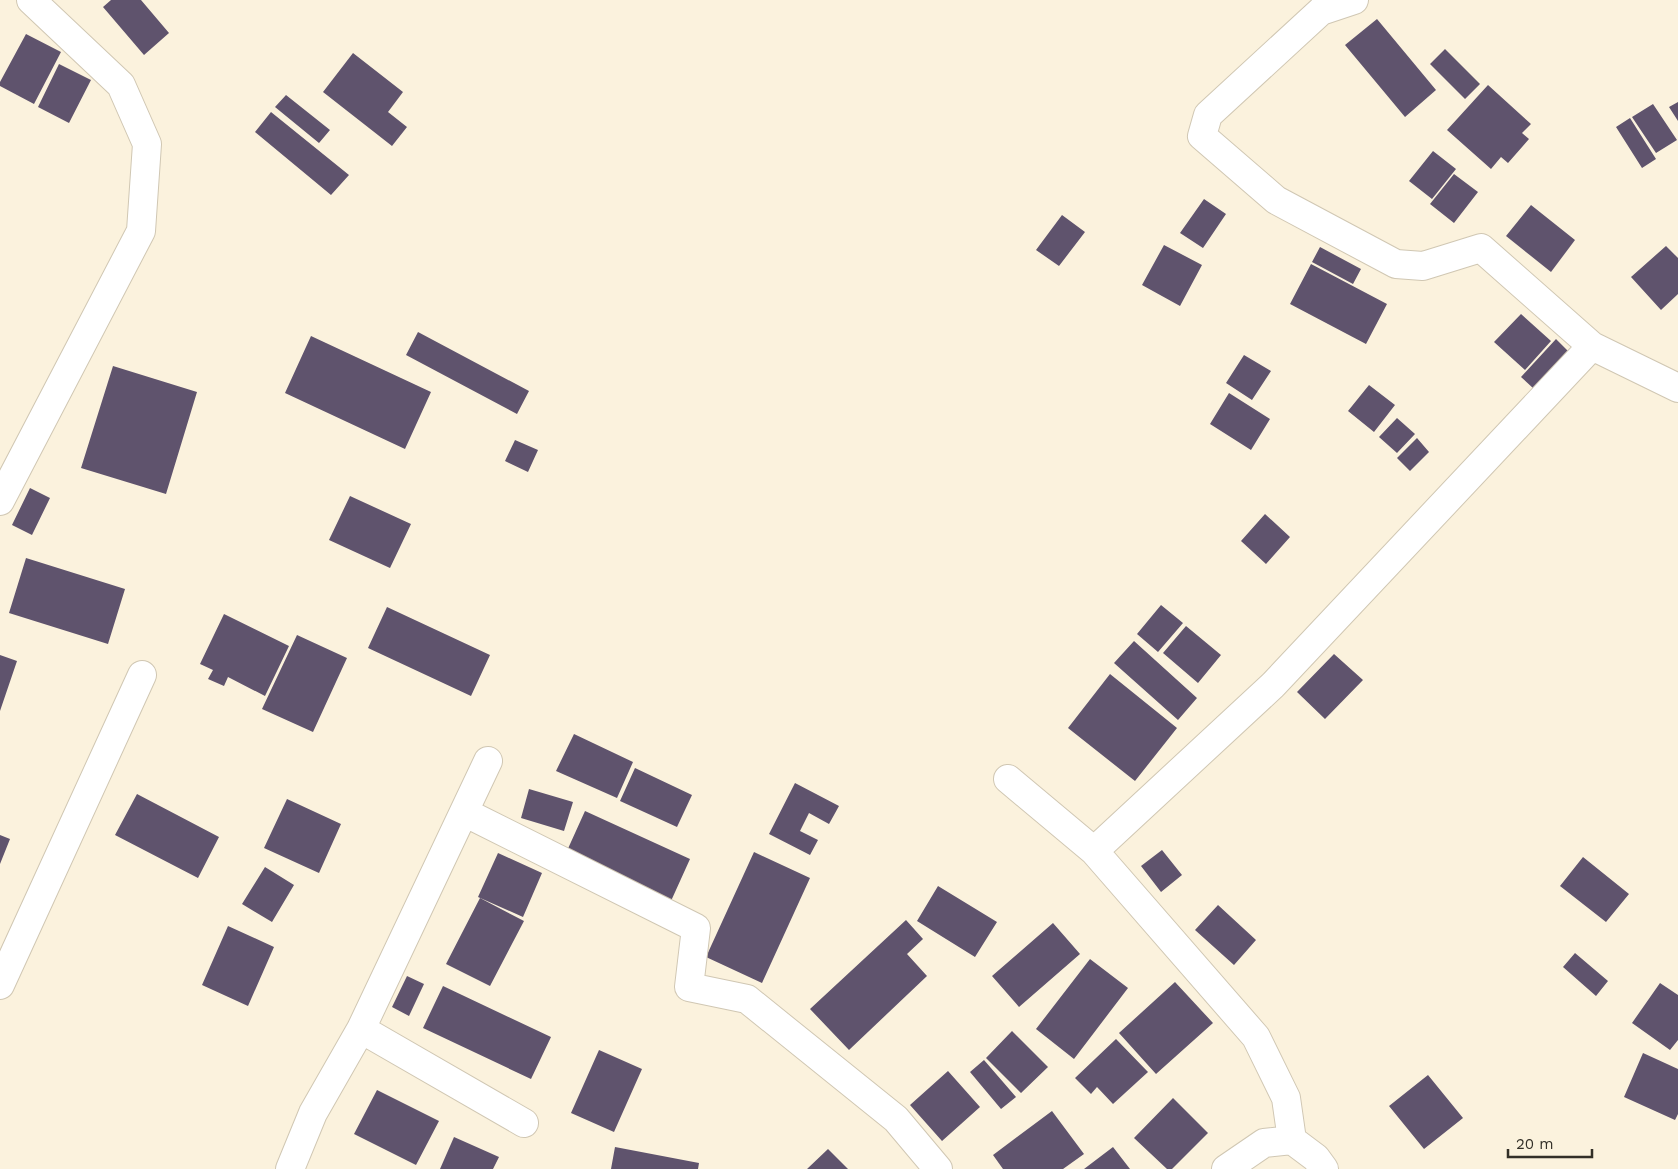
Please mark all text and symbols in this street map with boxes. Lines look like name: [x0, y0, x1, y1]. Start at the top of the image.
scale bar: [1508, 1126, 1592, 1158]
text: 20 m: [1516, 1135, 1554, 1153]

